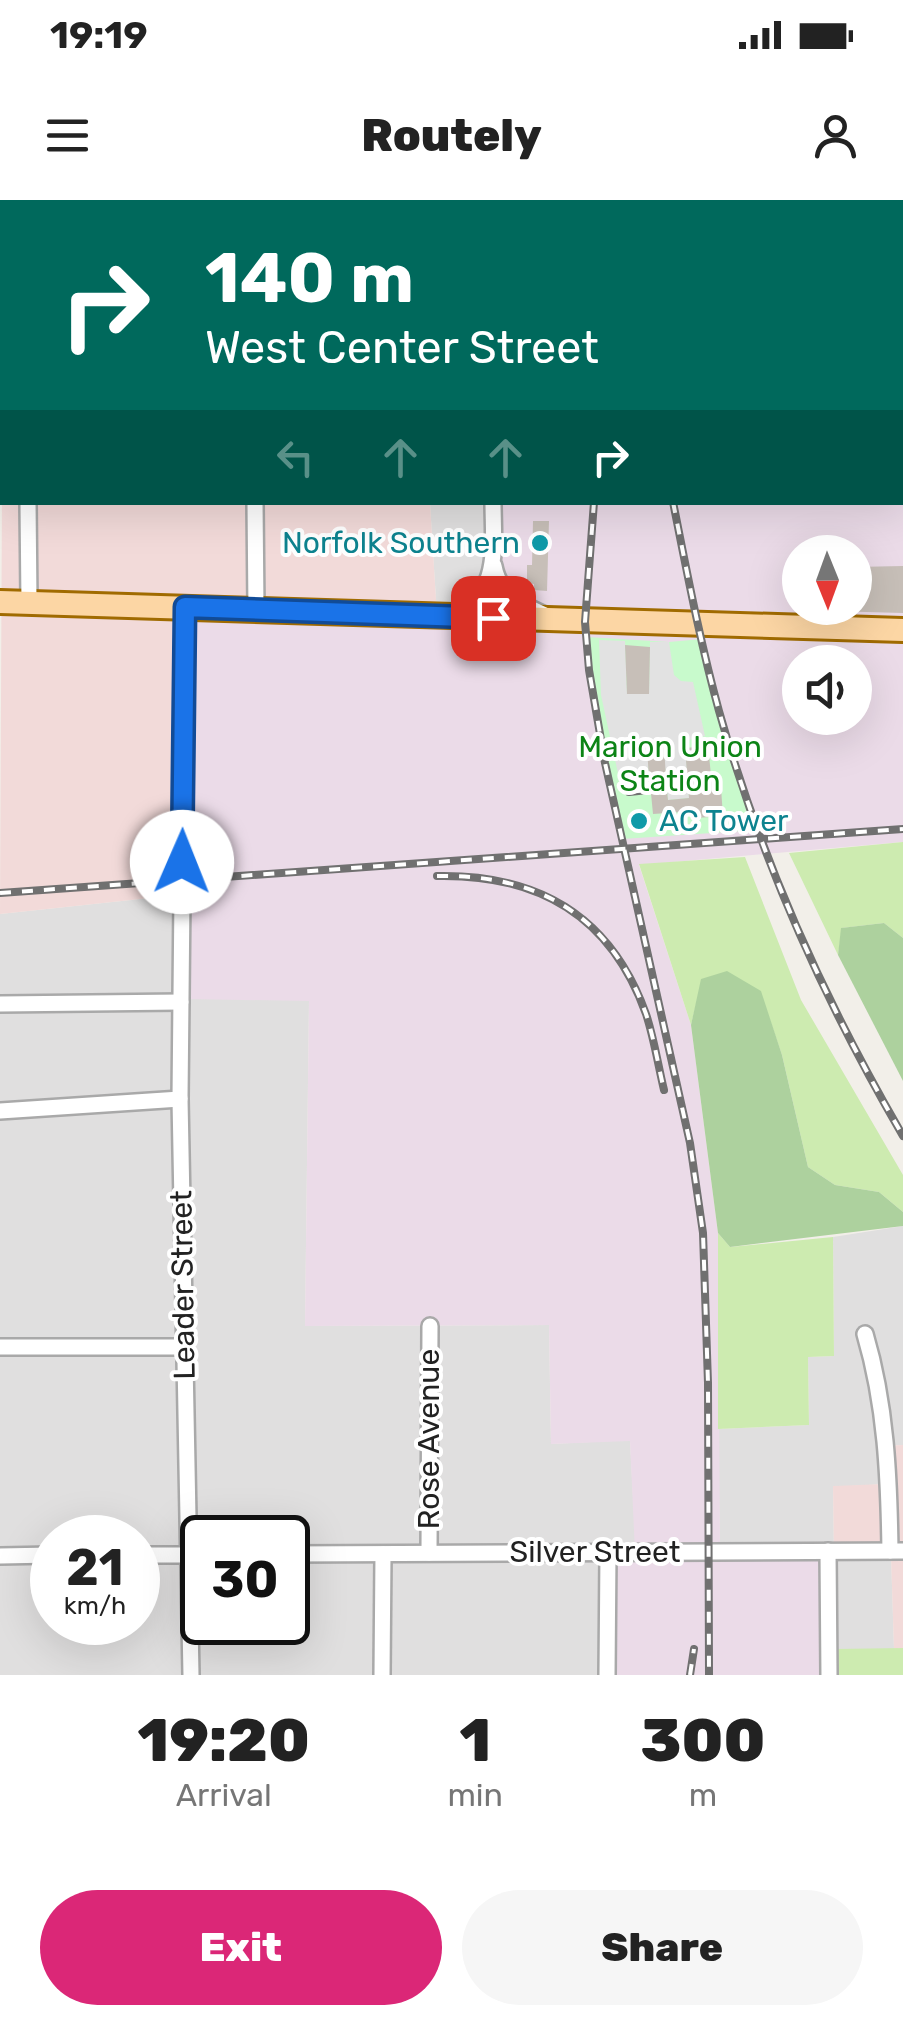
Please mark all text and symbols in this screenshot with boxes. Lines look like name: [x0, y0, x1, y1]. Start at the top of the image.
text: 19:19: [50, 12, 148, 58]
icon: menu: [40, 108, 95, 163]
icon: person: [808, 108, 863, 163]
text: Routely: [361, 109, 542, 162]
text: 140 m: [205, 237, 414, 320]
icon: right: [40, 240, 170, 370]
text: West Center Street: [205, 321, 599, 374]
icon: left: [268, 430, 323, 485]
icon: ahead: [373, 430, 428, 485]
icon: ahead: [478, 430, 533, 485]
icon: right: [583, 430, 638, 485]
place label: Norfolk Southern: [282, 525, 520, 561]
marker: Norfolk Southern: [529, 532, 551, 554]
north arrow: [782, 535, 872, 625]
map controls: [782, 535, 872, 735]
pin: [451, 576, 536, 661]
icon: arrive: [466, 591, 521, 646]
button: sound: [782, 645, 872, 735]
park label: Marion Union Station: [578, 729, 762, 799]
place label: AC Tower: [659, 803, 789, 839]
position arrow: [130, 810, 234, 914]
marker: AC Tower: [628, 810, 650, 832]
street label: Leader Street: [163, 1190, 203, 1380]
street label: Rose Avenue: [411, 1349, 447, 1529]
speed limit sign: 30: [180, 1515, 310, 1645]
street label: Silver Street: [510, 1534, 681, 1570]
text: 21: [66, 1538, 124, 1598]
text: km/h: [64, 1591, 126, 1620]
text: 19:20: [138, 1705, 310, 1776]
text: 1: [459, 1705, 491, 1776]
text: 300: [641, 1705, 765, 1776]
text: Arrival: [176, 1776, 272, 1814]
text: min: [447, 1776, 503, 1814]
text: m: [689, 1776, 717, 1814]
button: Exit: [40, 1890, 442, 2005]
button: Share: [462, 1890, 863, 2005]

